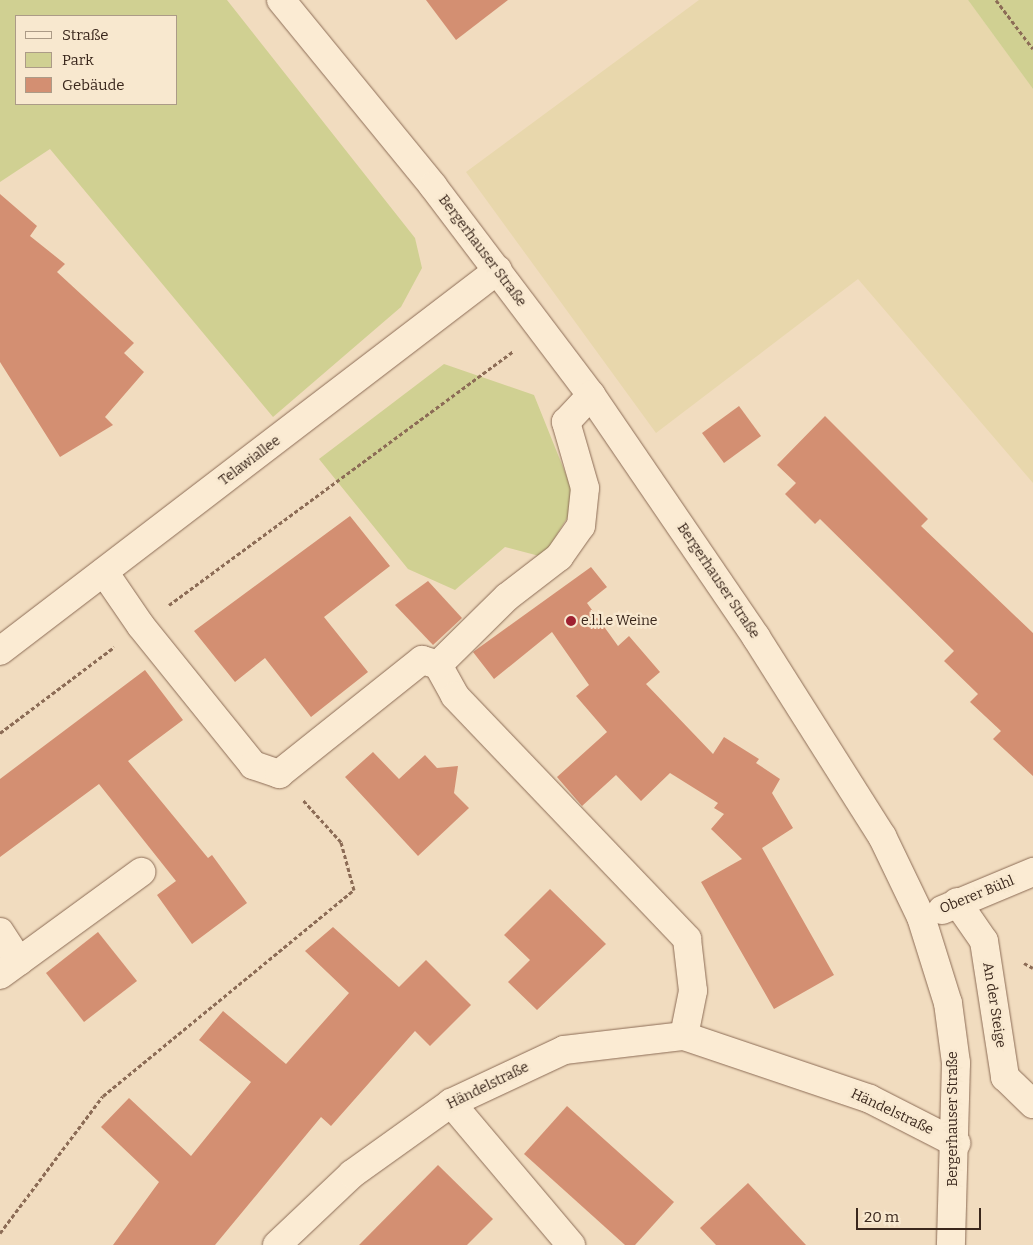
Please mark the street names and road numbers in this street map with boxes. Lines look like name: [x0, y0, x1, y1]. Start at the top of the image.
street label: Bergerhauser Straße: [435, 192, 529, 310]
street label: Telawiallee: [216, 432, 284, 490]
street label: Bergerhauser Straße: [673, 520, 763, 642]
street label: Oberer Bühl: [937, 872, 1017, 918]
street label: An der Steige: [979, 961, 1009, 1049]
street label: Bergerhauser Straße: [945, 1051, 961, 1187]
street label: Händelstraße: [444, 1059, 532, 1113]
street label: Händelstraße: [848, 1086, 936, 1138]

